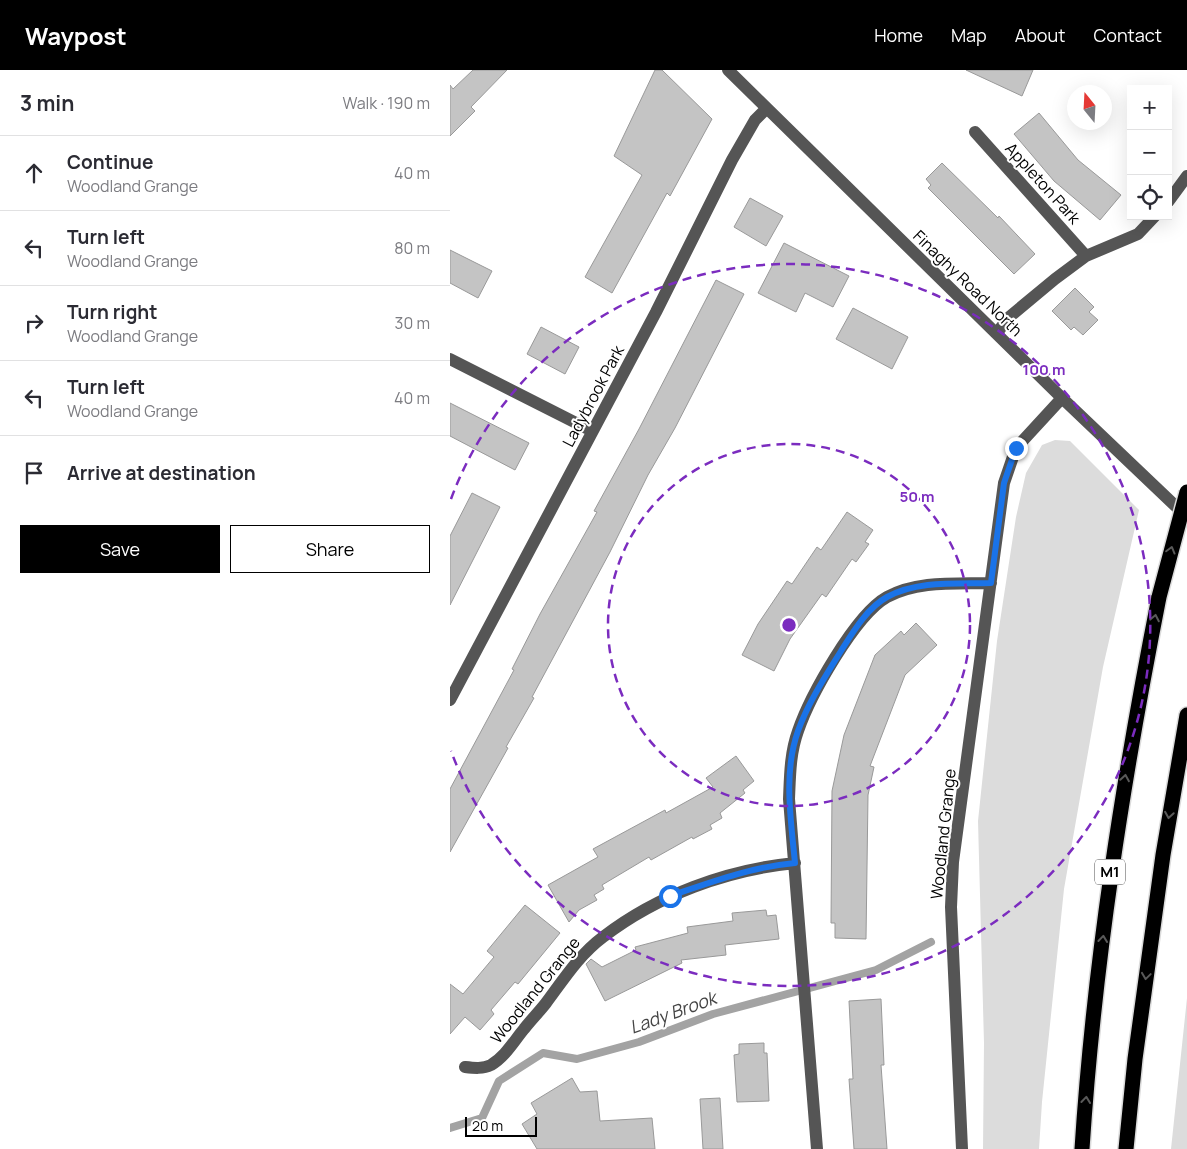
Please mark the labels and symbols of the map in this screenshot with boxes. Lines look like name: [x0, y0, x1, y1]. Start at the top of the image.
north arrow: [1067, 85, 1112, 130]
street label: Appleton Park: [1001, 138, 1086, 229]
street label: Finaghy Road North: [909, 225, 1027, 341]
street label: Ladybrook Park: [557, 340, 629, 451]
text: 100 m: [1023, 359, 1065, 380]
route end: [1005, 437, 1028, 460]
text: 50 m: [899, 486, 935, 507]
one-way arrow: [1166, 547, 1176, 555]
one-way arrow: [1149, 614, 1160, 623]
centre of rings: [780, 616, 798, 634]
street label: Woodland Grange: [925, 768, 961, 900]
one-way arrow: [1119, 774, 1129, 782]
one-way arrow: [1165, 810, 1175, 819]
road number: M1: [1095, 860, 1125, 884]
route start: [659, 885, 682, 908]
street label: Woodland Grange: [485, 932, 585, 1048]
one-way arrow: [1097, 935, 1108, 943]
one-way arrow: [1142, 971, 1152, 980]
water label: Lady Brook: [626, 984, 722, 1039]
one-way arrow: [1080, 1096, 1091, 1104]
scale bar: [465, 1114, 538, 1137]

